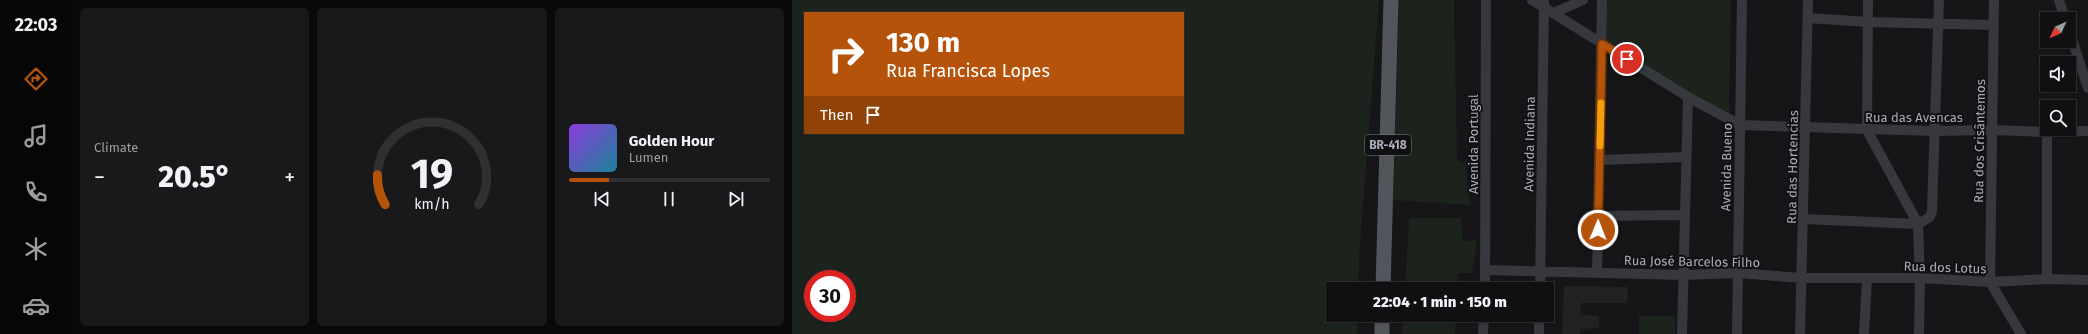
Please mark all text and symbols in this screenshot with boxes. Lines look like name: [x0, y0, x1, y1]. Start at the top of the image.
north arrow: [2040, 12, 2076, 48]
map controls: [2040, 12, 2076, 136]
text: 22:03: [15, 14, 57, 36]
text: 130 m: [886, 26, 960, 59]
icon: right: [820, 28, 872, 80]
pin: [1610, 42, 1644, 76]
icon: arrive: [1616, 48, 1638, 70]
button: sound: [2040, 56, 2076, 92]
text: Rua Francisca Lopes: [886, 60, 1050, 82]
icon: directions: [22, 65, 50, 93]
street label: Rua dos Crisântemos: [1971, 79, 1988, 203]
street label: Avenida Portugal: [1466, 94, 1481, 194]
street label: Avenida Indiana: [1521, 96, 1538, 192]
button: search: [2040, 100, 2076, 136]
icon: arrive: [862, 104, 884, 126]
text: Then: [820, 106, 854, 124]
street label: Rua das Hortencias: [1784, 110, 1801, 224]
street label: Rua das Avencas: [1865, 110, 1963, 125]
icon: music: [22, 122, 50, 150]
street label: Avenida Bueno: [1718, 123, 1735, 211]
text: Golden Hour: [629, 132, 714, 150]
road number: BR-418: [1365, 135, 1411, 155]
text: Climate: [94, 140, 138, 155]
text: 19: [411, 149, 453, 199]
text: Lumen: [629, 150, 668, 165]
text: 20.5°: [158, 159, 231, 195]
text: −: [94, 164, 105, 191]
text: +: [284, 164, 295, 191]
icon: phone: [22, 178, 50, 206]
icon: previous: [591, 188, 613, 210]
icon: pause: [658, 188, 680, 210]
icon: next: [725, 188, 747, 210]
text: km/h: [414, 196, 450, 213]
position arrow: [1577, 209, 1619, 251]
icon: climate: [22, 235, 50, 263]
street label: Rua José Barcelos Filho: [1624, 253, 1760, 270]
street label: Rua dos Lotus: [1903, 259, 1987, 276]
speed limit sign: 30: [804, 270, 856, 322]
icon: car: [22, 292, 50, 320]
text: 22:04 · 1 min · 150 m: [1373, 293, 1507, 311]

